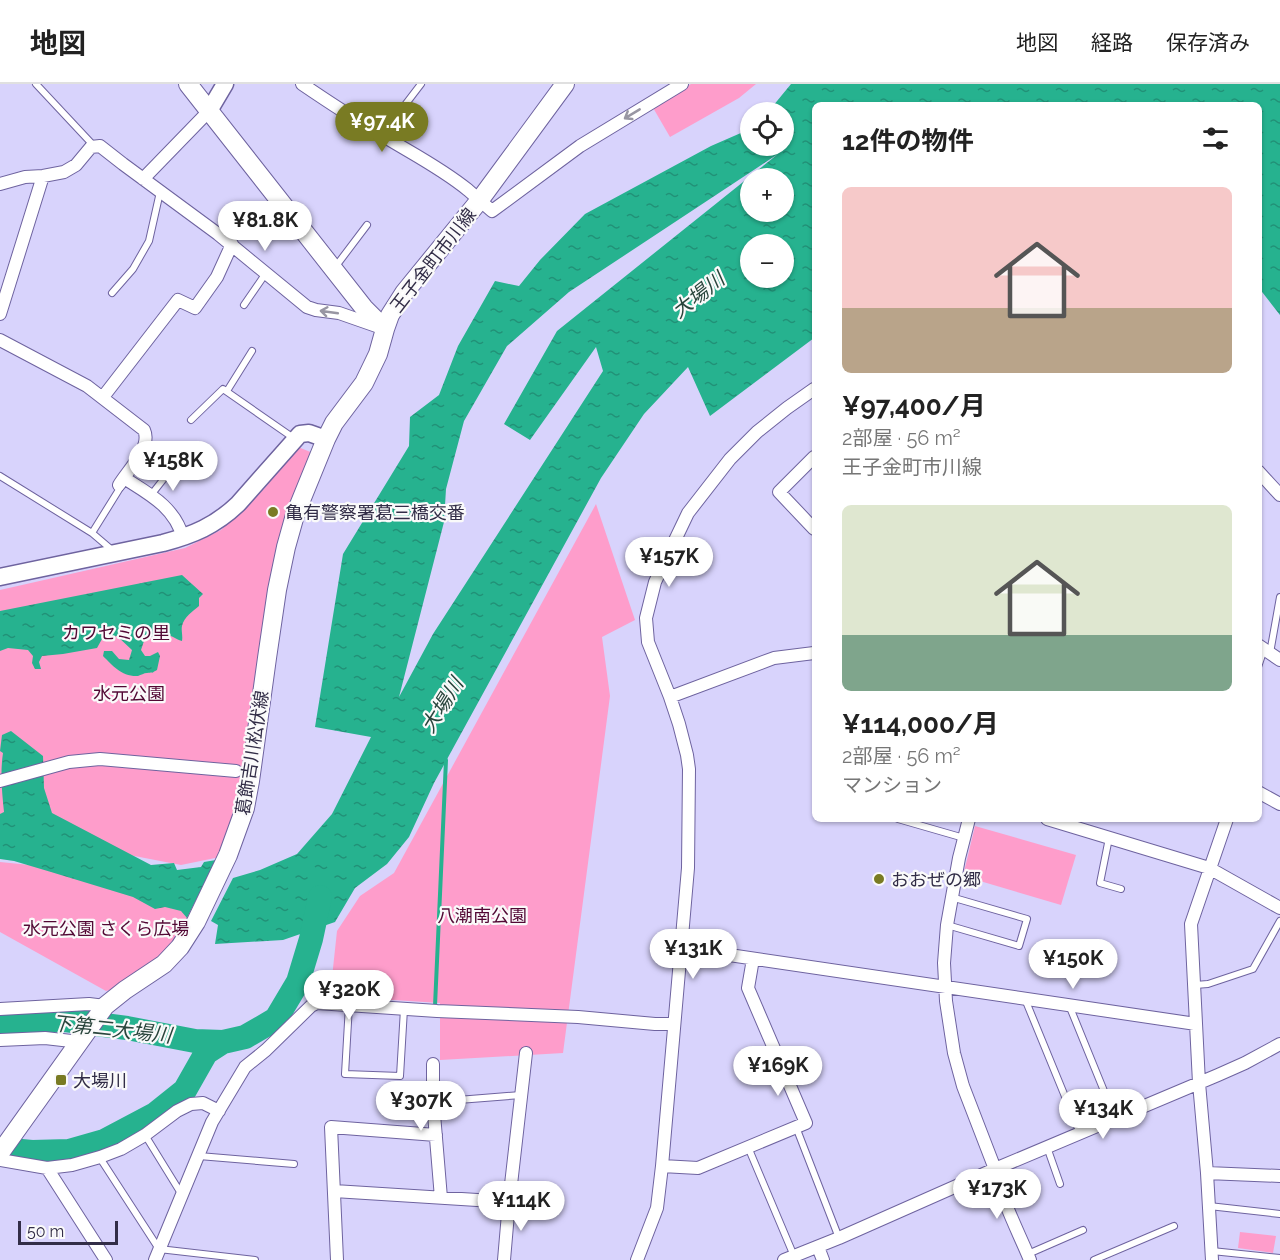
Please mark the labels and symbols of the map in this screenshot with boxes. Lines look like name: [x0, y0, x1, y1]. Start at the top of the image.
pin: ¥97.4K: [333, 102, 431, 153]
one-way arrow: [624, 108, 641, 120]
pin: ¥81.8K: [216, 201, 314, 252]
street label: 王子金町市川線: [386, 204, 480, 316]
water label: 大場川: [667, 266, 731, 323]
one-way arrow: [319, 306, 339, 317]
pin: ¥158K: [131, 441, 215, 492]
place label: 亀有警察署葛三橋交番: [285, 502, 465, 523]
marker: 亀有警察署葛三橋交番: [266, 505, 280, 519]
pin: ¥157K: [627, 537, 711, 588]
park label: カワセミの里: [62, 622, 170, 643]
water label: 大場川: [416, 672, 469, 737]
park label: 水元公園: [93, 683, 165, 704]
street label: 葛飾吉川松伏線: [232, 689, 272, 817]
place label: おおぜの郷: [891, 869, 981, 890]
marker: おおぜの郷: [872, 872, 886, 886]
park label: 八潮南公園: [437, 905, 527, 926]
park label: 水元公園 さくら広場: [23, 918, 189, 939]
pin: ¥131K: [651, 929, 735, 980]
pin: ¥150K: [1031, 939, 1115, 990]
pin: ¥320K: [307, 970, 391, 1021]
water label: 下第二大場川: [51, 1011, 175, 1047]
pin: ¥169K: [736, 1046, 820, 1097]
place label: 大場川: [73, 1070, 127, 1091]
marker: 大場川: [54, 1073, 68, 1087]
pin: ¥307K: [379, 1081, 463, 1132]
pin: ¥134K: [1061, 1089, 1145, 1140]
pin: ¥173K: [955, 1169, 1039, 1220]
pin: ¥114K: [479, 1181, 563, 1232]
scale bar: [18, 1218, 118, 1246]

